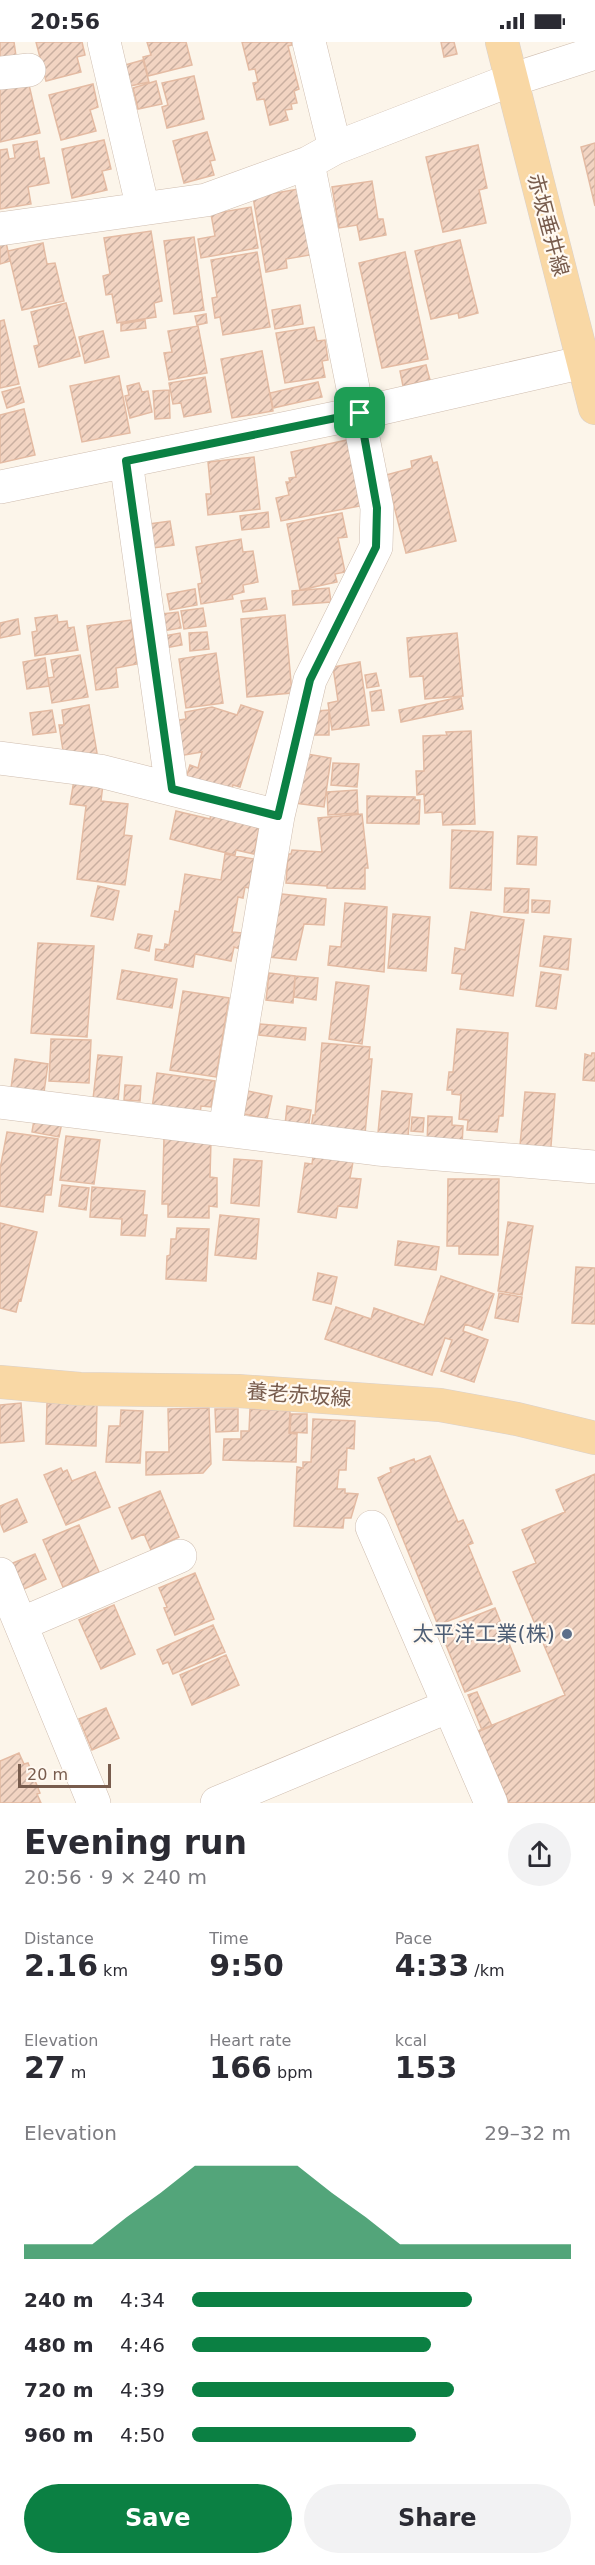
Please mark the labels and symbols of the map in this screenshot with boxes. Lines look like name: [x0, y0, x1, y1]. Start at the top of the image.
street label: 赤坂垂井線: [523, 171, 573, 279]
pin: [334, 387, 385, 438]
street label: 養老赤坂線: [246, 1379, 352, 1411]
place label: 太平洋工業(株): [413, 1622, 555, 1646]
marker: 太平洋工業(株): [560, 1627, 574, 1641]
scale bar: [18, 1761, 111, 1788]

